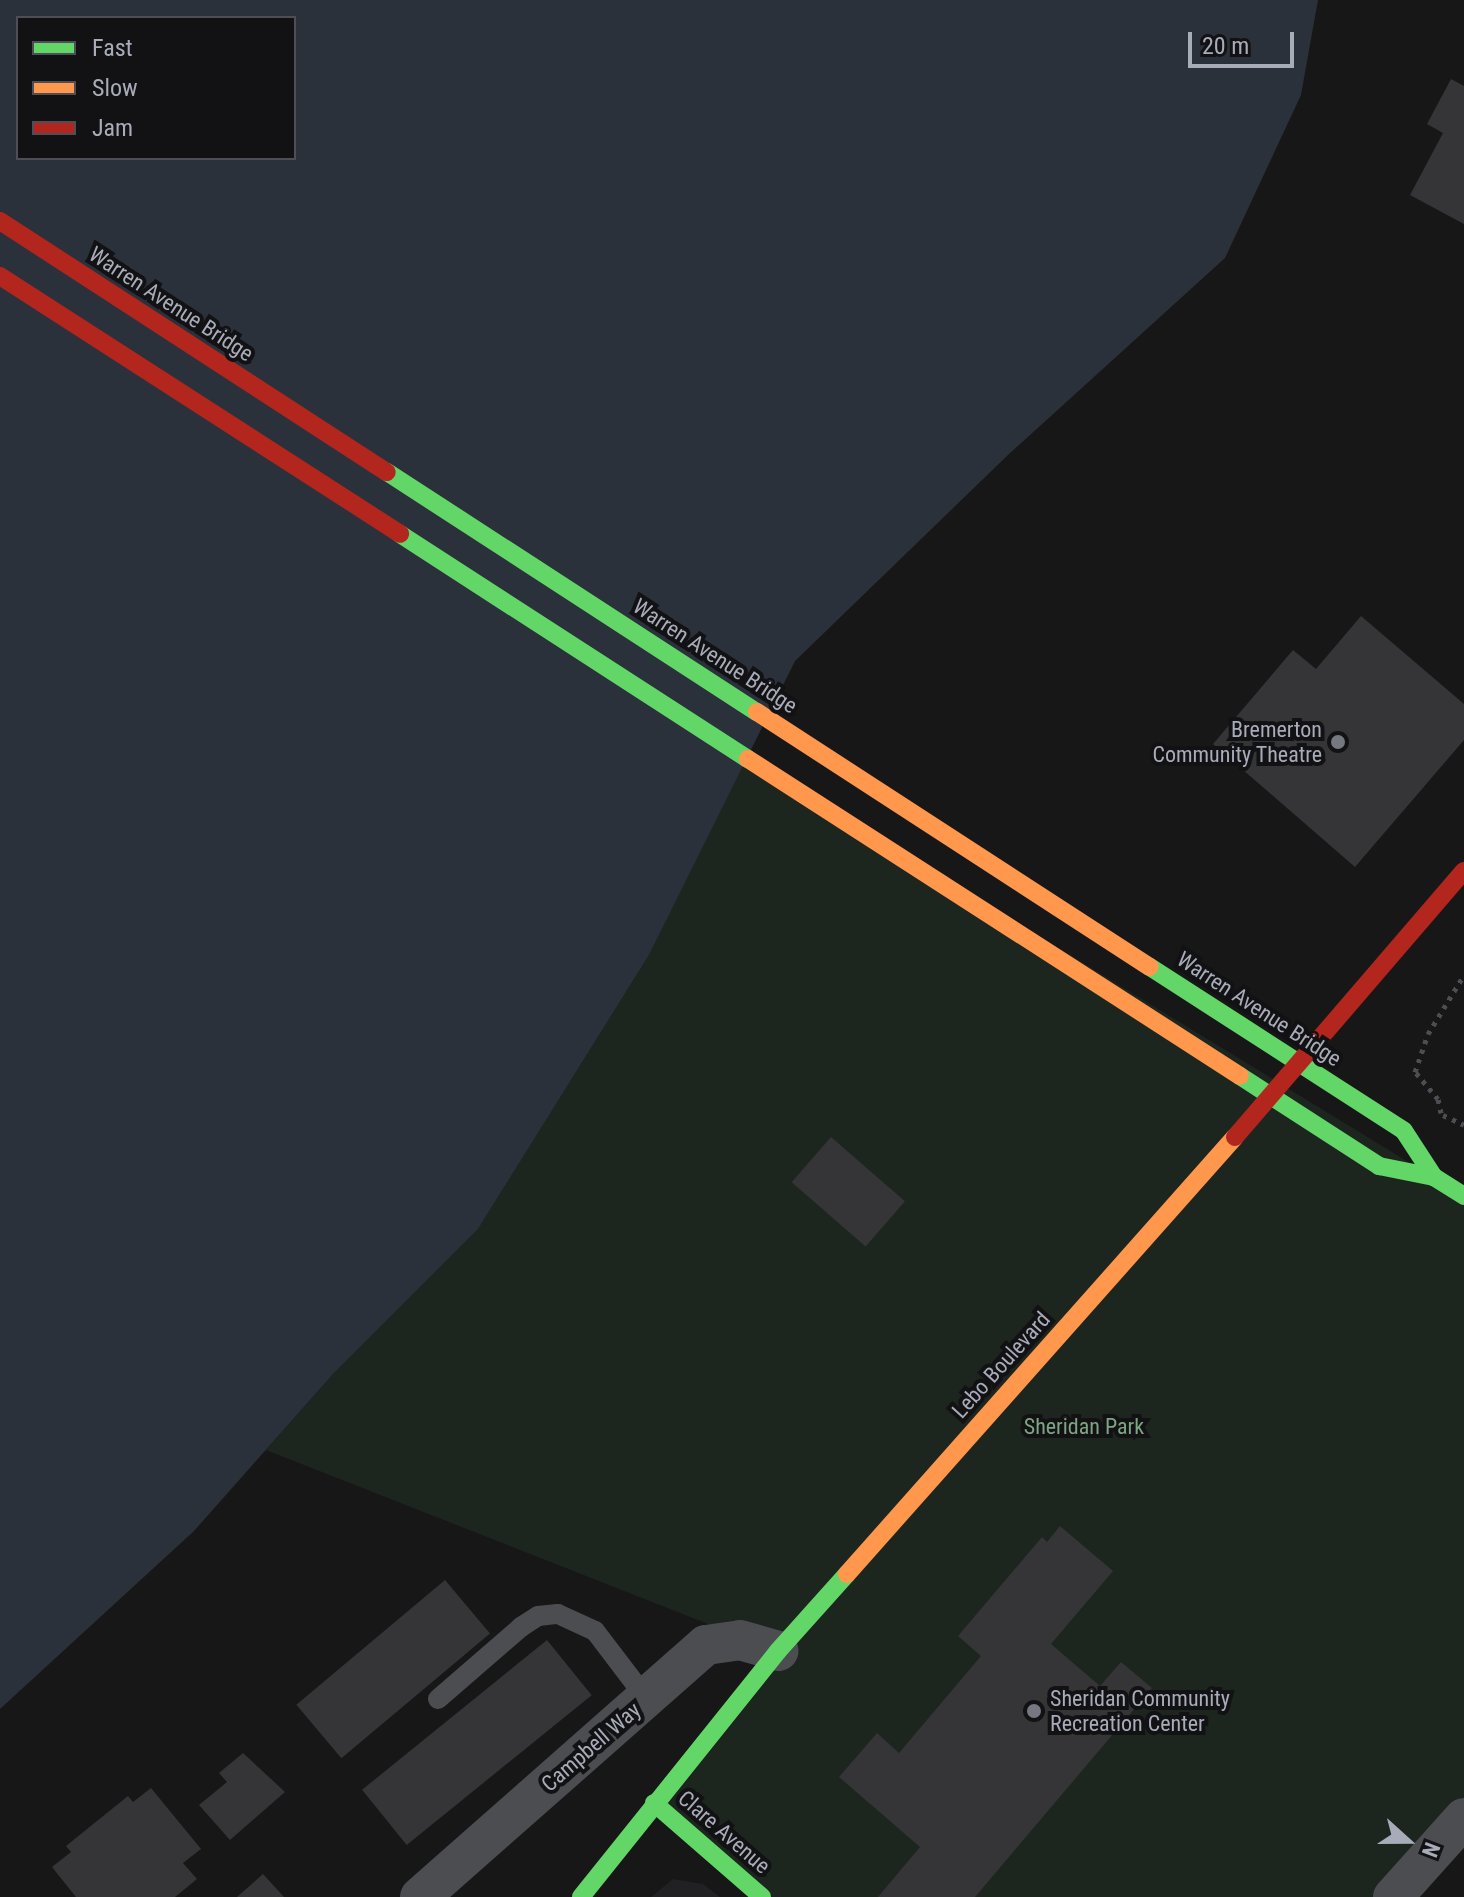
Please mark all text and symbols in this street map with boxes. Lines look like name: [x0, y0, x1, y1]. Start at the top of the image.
legend: [16, 16, 296, 160]
scale bar: [1192, 16, 1298, 66]
text: 20 m: [1202, 32, 1249, 60]
text: Fast: [92, 34, 133, 62]
text: Slow: [92, 74, 138, 102]
text: Jam: [92, 114, 133, 142]
street label: Warren Avenue Bridge: [84, 241, 258, 367]
street label: Warren Avenue Bridge: [628, 593, 802, 719]
place label: Bremerton Community Theatre: [1152, 716, 1322, 768]
marker: Bremerton Community Theatre: [1329, 733, 1347, 751]
street label: Warren Avenue Bridge: [1172, 946, 1346, 1072]
street label: Lebo Boulevard: [946, 1306, 1056, 1424]
park label: Sheridan Park: [1024, 1414, 1144, 1440]
place label: Sheridan Community Recreation Center: [1050, 1685, 1230, 1736]
street label: Campbell Way: [536, 1697, 646, 1797]
marker: Sheridan Community Recreation Center: [1025, 1702, 1043, 1720]
street label: Clare Avenue: [673, 1785, 775, 1879]
north arrow: [1368, 1801, 1448, 1881]
text: N: [1417, 1839, 1445, 1861]

